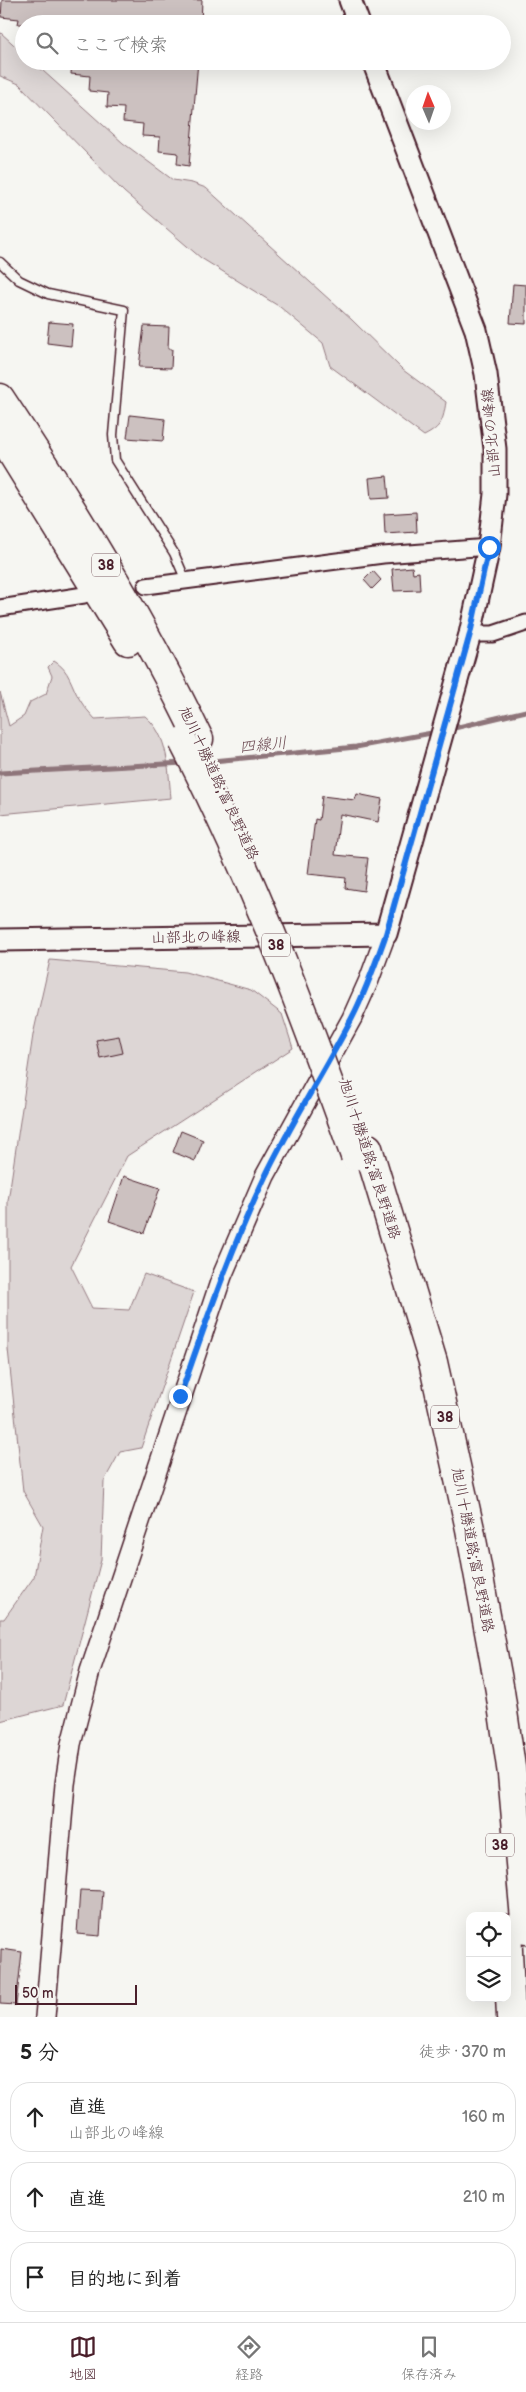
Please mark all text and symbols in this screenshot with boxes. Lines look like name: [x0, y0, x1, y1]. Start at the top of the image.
search box: [15, 15, 511, 70]
icon: search: [33, 29, 61, 57]
text: ここで検索: [73, 34, 168, 57]
north arrow: [406, 85, 451, 130]
street label: 山部北の峰線: [478, 387, 505, 479]
route start: [478, 536, 501, 559]
road number: 38: [92, 554, 120, 576]
street label: 旭川十勝道路;富良野道路: [174, 703, 263, 863]
water label: 四線川: [238, 734, 288, 757]
street label: 山部北の峰線: [151, 927, 241, 948]
road number: 38: [262, 934, 290, 956]
street label: 旭川十勝道路;富良野道路: [335, 1076, 405, 1242]
route end: [169, 1385, 192, 1408]
road number: 38: [431, 1405, 459, 1428]
street label: 旭川十勝道路;富良野道路: [447, 1466, 498, 1634]
road number: 38: [486, 1834, 514, 1856]
map controls: [466, 1912, 511, 2002]
button: locate: [466, 1912, 511, 1957]
button: layers: [466, 1957, 511, 2002]
scale bar: [15, 1982, 138, 2005]
text: 50 m: [22, 1985, 54, 2002]
text: 5 分: [20, 2040, 59, 2065]
text: 徒歩 · 370 m: [419, 2043, 506, 2062]
text: 直進: [68, 2096, 106, 2119]
icon: ahead: [21, 2103, 49, 2131]
text: 160 m: [462, 2108, 505, 2127]
text: 山部北の峰線: [68, 2124, 164, 2143]
icon: ahead: [21, 2183, 49, 2211]
text: 直進: [68, 2188, 106, 2211]
text: 210 m: [463, 2188, 505, 2207]
icon: arrive: [21, 2263, 49, 2291]
text: 目的地に到着: [68, 2268, 182, 2291]
tab: 地図: [69, 2333, 97, 2383]
tab: 経路: [235, 2333, 263, 2383]
tab: 保存済み: [401, 2333, 457, 2383]

